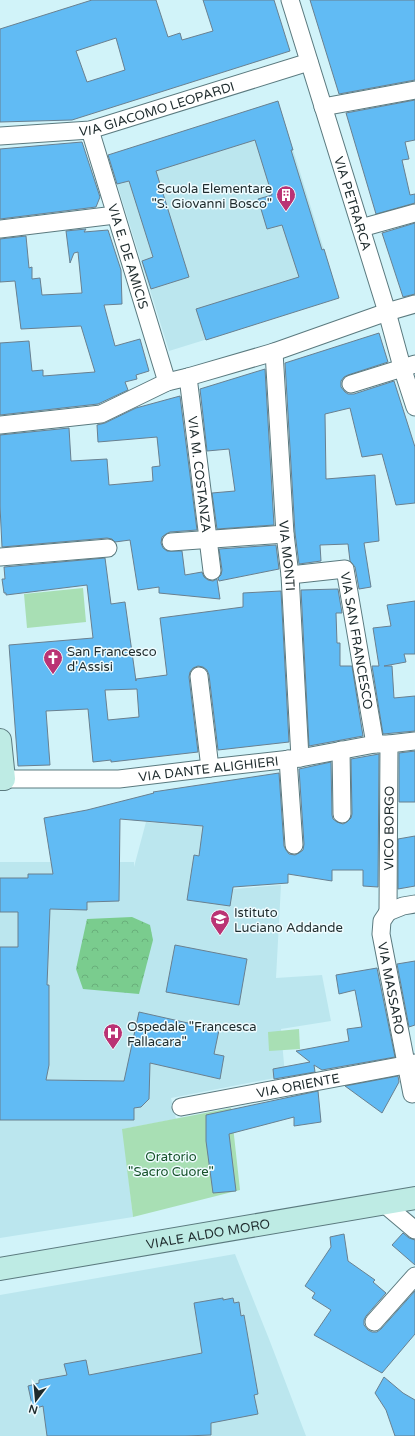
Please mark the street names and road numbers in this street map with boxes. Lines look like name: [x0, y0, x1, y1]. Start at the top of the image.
street label: VIA GIACOMO LEOPARDI: [79, 79, 237, 140]
street label: VIA PETRARCA: [330, 155, 375, 253]
street label: VIA E. DE AMICIS: [104, 202, 151, 311]
street label: VIA M. COSTANZA: [184, 415, 214, 534]
street label: VIA MONTI: [275, 520, 298, 591]
street label: VIA SAN FRANCESCO: [337, 571, 376, 711]
street label: VIA DANTE ALIGHIERI: [138, 753, 279, 786]
street label: VICO BORGO: [381, 786, 398, 870]
street label: VIA MASSARO: [374, 941, 407, 1036]
street label: VIA ORIENTE: [255, 1070, 341, 1102]
street label: VIALE ALDO MORO: [145, 1216, 271, 1253]

